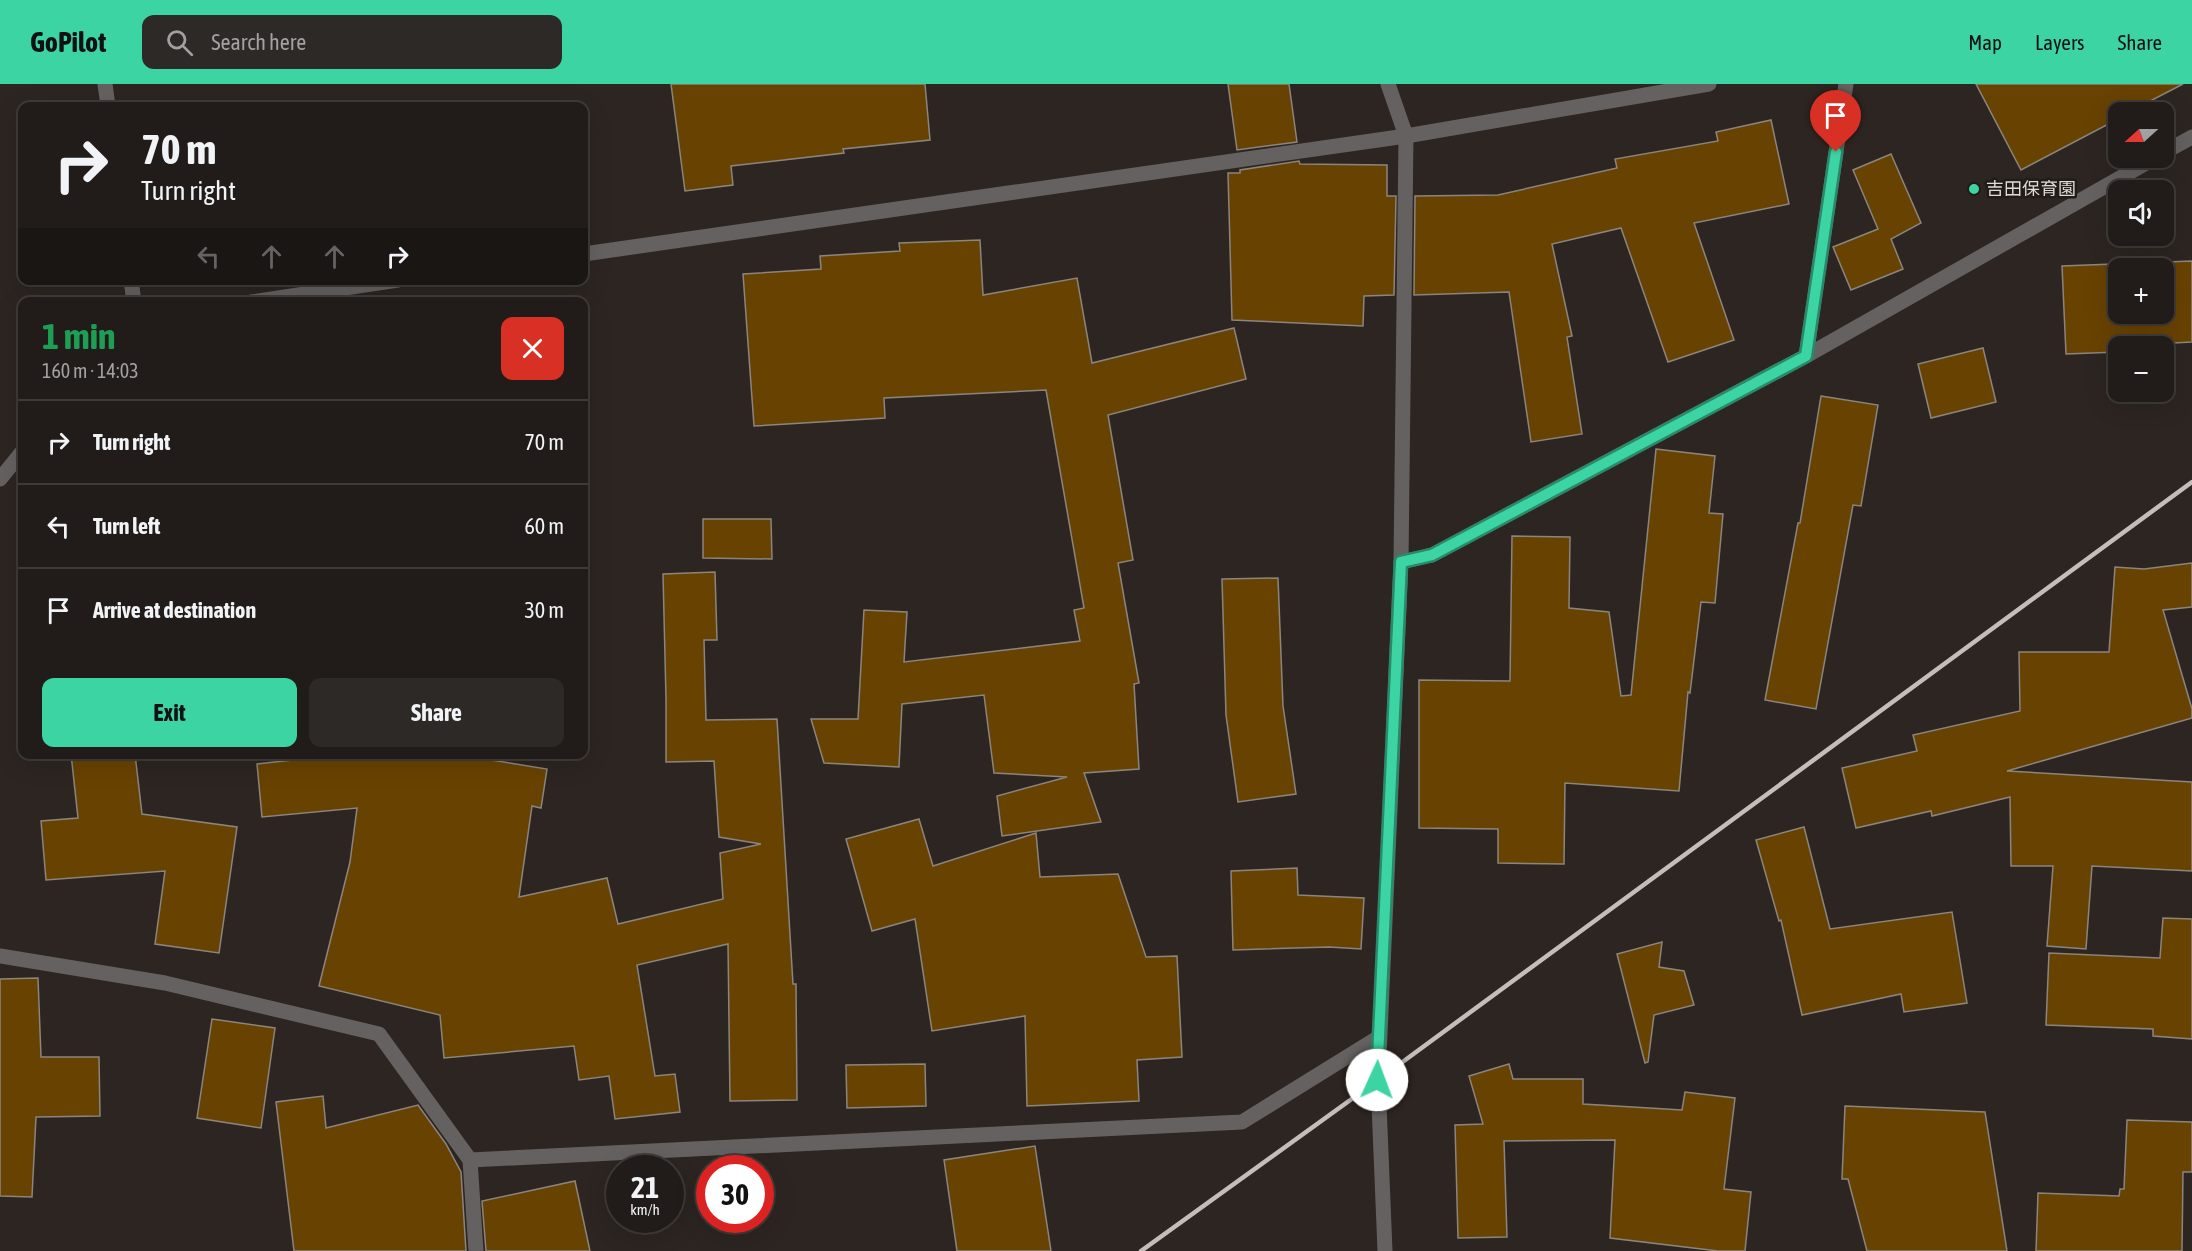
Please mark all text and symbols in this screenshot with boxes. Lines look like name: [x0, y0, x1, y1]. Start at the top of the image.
search box: [142, 15, 562, 69]
text: GoPilot: [30, 26, 106, 58]
icon: search: [163, 26, 196, 59]
text: Search here: [211, 29, 306, 55]
text: Map: [1968, 30, 2002, 54]
text: Layers: [2035, 30, 2085, 54]
text: Share: [2118, 30, 2162, 54]
pin: [1810, 90, 1861, 152]
icon: arrive: [1819, 99, 1852, 132]
north arrow: [2108, 102, 2174, 168]
map controls: [2108, 102, 2174, 402]
text: 70 m: [141, 125, 216, 173]
icon: right: [42, 126, 120, 204]
text: Turn right: [141, 175, 236, 206]
place label: 吉田保育園: [1986, 178, 2076, 199]
button: sound: [2108, 180, 2174, 246]
marker: 吉田保育園: [1967, 182, 1981, 196]
icon: left: [192, 240, 225, 273]
icon: ahead: [255, 240, 288, 273]
icon: ahead: [318, 240, 351, 273]
icon: right: [381, 240, 414, 273]
button: +: [2108, 258, 2174, 324]
text: 1 min: [42, 315, 116, 357]
button: close: [501, 317, 564, 380]
button: −: [2108, 336, 2174, 402]
text: 160 m · 14:03: [42, 359, 139, 382]
icon: right: [42, 426, 75, 459]
text: Turn right: [93, 429, 170, 455]
text: 70 m: [524, 429, 564, 455]
icon: left: [42, 510, 75, 543]
text: Turn left: [93, 513, 160, 539]
text: 60 m: [524, 513, 564, 539]
icon: arrive: [42, 594, 75, 627]
text: Arrive at destination: [93, 597, 256, 623]
text: 30 m: [524, 597, 564, 623]
button: Exit: [42, 678, 297, 747]
button: Share: [309, 678, 564, 747]
position arrow: [1345, 1048, 1409, 1112]
speed limit sign: 30: [696, 1155, 774, 1233]
text: 21: [631, 1170, 659, 1204]
text: km/h: [630, 1201, 660, 1218]

